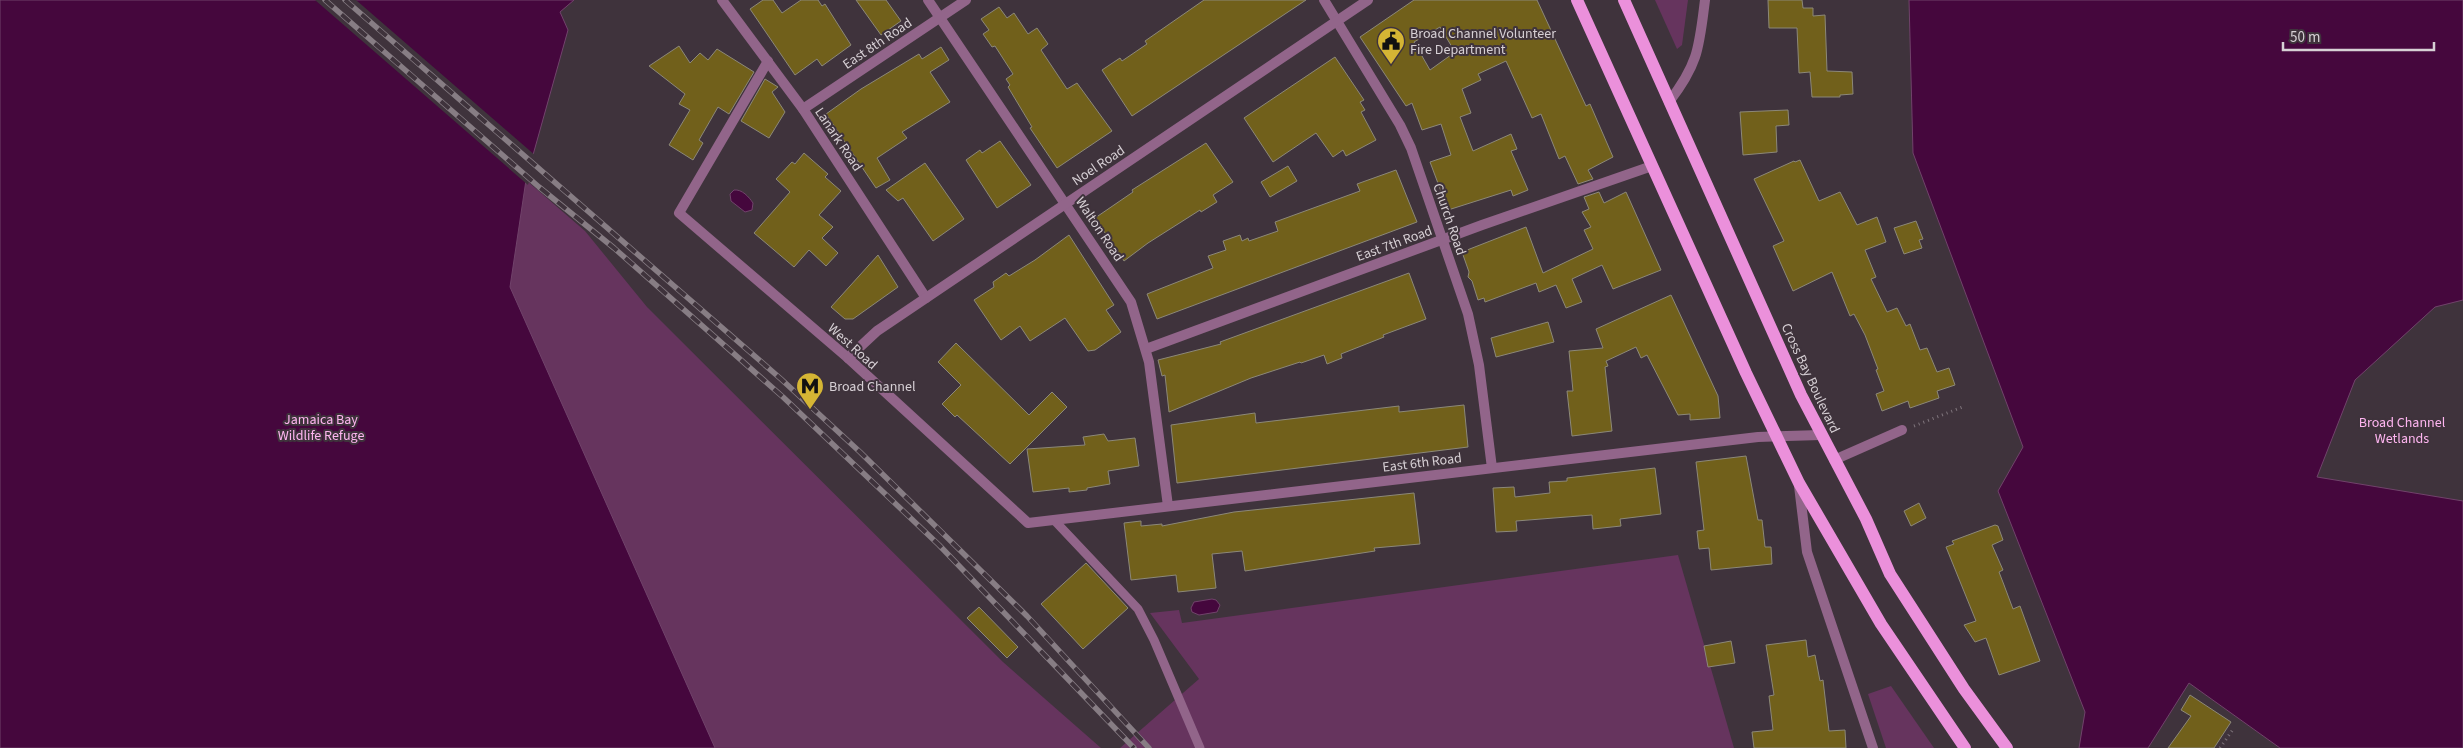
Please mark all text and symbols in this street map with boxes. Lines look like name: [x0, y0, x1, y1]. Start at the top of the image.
street label: East 8th Road: [839, 13, 916, 74]
scale bar: [2283, 20, 2434, 52]
place label: Broad Channel Volunteer Fire Department: [1410, 24, 1556, 60]
public building icon: Broad Channel Volunteer Fire Department: [1376, 26, 1406, 65]
text: 50 m: [2290, 27, 2320, 48]
street label: Lanark Road: [809, 104, 867, 176]
street label: Noel Road: [1068, 141, 1129, 191]
street label: Church Road: [1427, 181, 1471, 258]
street label: Walton Road: [1070, 193, 1128, 266]
street label: East 7th Road: [1353, 221, 1435, 267]
street label: West Road: [823, 319, 882, 375]
street label: Cross Bay Boulevard: [1776, 320, 1844, 437]
metro station icon: Broad Channel: [795, 371, 825, 410]
place label: Broad Channel: [829, 377, 916, 397]
park label: Jamaica Bay Wildlife Refuge: [278, 410, 364, 446]
park label: Broad Channel Wetlands: [2359, 413, 2446, 449]
street label: East 6th Road: [1381, 448, 1463, 478]

